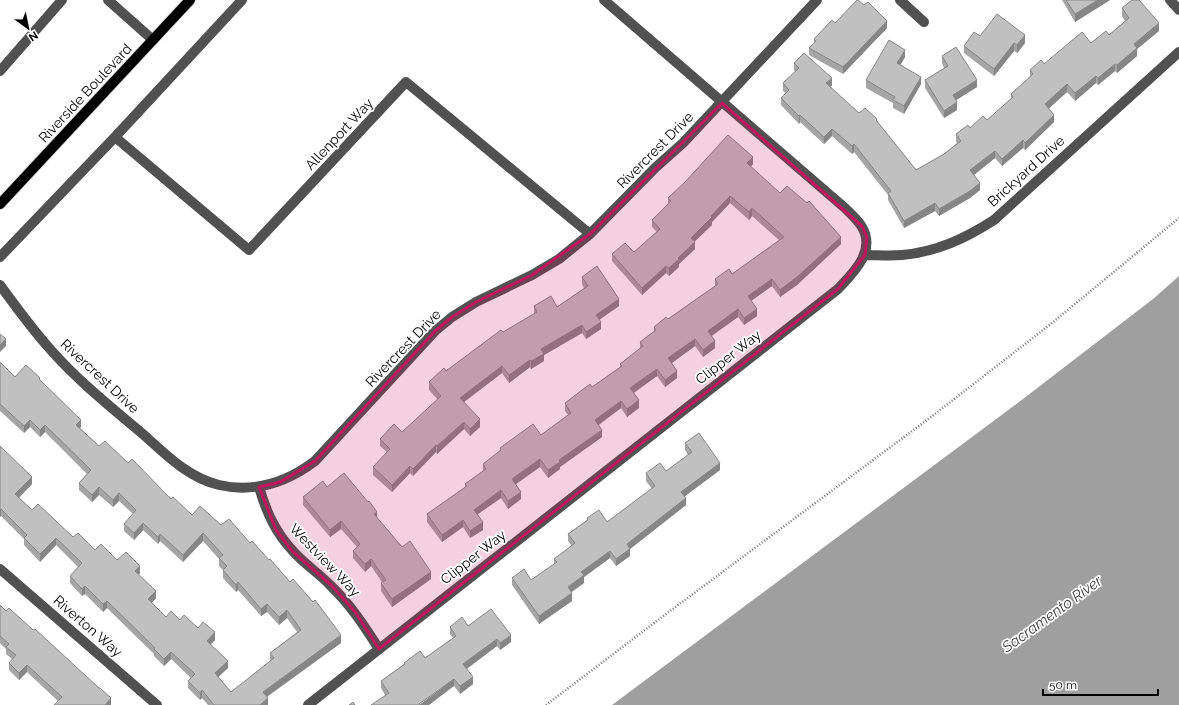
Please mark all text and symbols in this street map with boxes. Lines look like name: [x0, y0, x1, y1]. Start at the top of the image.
north arrow: [8, 8, 48, 48]
text: N: [26, 28, 40, 44]
street label: Riverside Boulevard: [35, 40, 135, 146]
street label: Allenport Way: [302, 95, 377, 173]
street label: Rivercrest Drive: [614, 109, 696, 191]
street label: Brickyard Drive: [984, 132, 1068, 210]
street label: Rivercrest Drive: [362, 306, 444, 390]
street label: Clipper Way: [692, 326, 764, 387]
street label: Rivercrest Drive: [58, 336, 142, 416]
street label: Westview Way: [286, 520, 364, 600]
street label: Clipper Way: [437, 526, 509, 587]
water label: Sacramento River: [998, 571, 1106, 657]
street label: Riverton Way: [50, 592, 126, 660]
scale bar: [1043, 671, 1158, 697]
text: 50 m: [1049, 678, 1077, 692]

